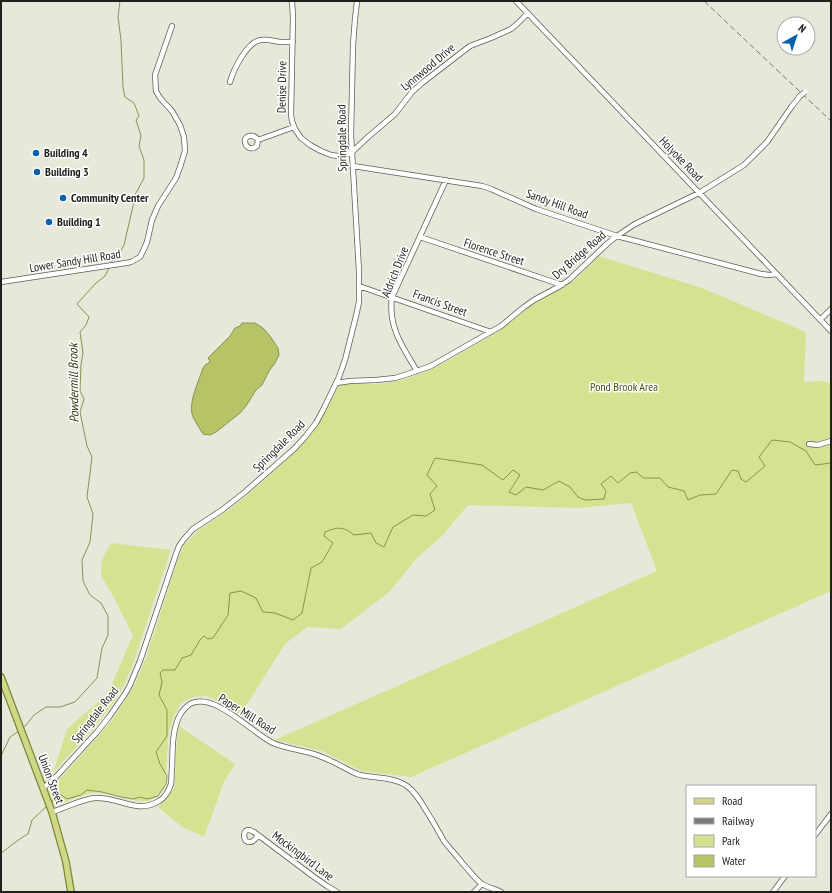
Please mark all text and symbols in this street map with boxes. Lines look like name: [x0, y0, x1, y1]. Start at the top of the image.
north arrow: [776, 16, 816, 56]
text: N: [796, 21, 809, 36]
street label: Lynnwood Drive: [398, 40, 458, 94]
street label: Denise Drive: [274, 61, 289, 113]
street label: Springdale Road: [333, 104, 350, 172]
street label: Holyoke Road: [656, 133, 706, 184]
place label: Building 4: [44, 145, 88, 160]
marker: Building 4: [31, 148, 41, 158]
place label: Building 3: [45, 164, 89, 179]
marker: Building 3: [32, 167, 42, 177]
street label: Sandy Hill Road: [524, 185, 590, 222]
place label: Community Center: [71, 190, 149, 205]
marker: Community Center: [58, 193, 68, 203]
place label: Building 1: [57, 214, 101, 229]
marker: Building 1: [44, 217, 54, 227]
street label: Dry Bridge Road: [549, 227, 609, 282]
street label: Florence Street: [462, 235, 527, 269]
street label: Aldrich Drive: [378, 244, 412, 299]
street label: Lower Sandy Hill Road: [28, 246, 122, 275]
street label: Francis Street: [411, 286, 470, 319]
water label: Powdermill Brook: [64, 341, 83, 423]
park label: Pond Brook Area: [590, 379, 658, 394]
street label: Springdale Road: [249, 416, 308, 475]
street label: Springdale Road: [68, 683, 121, 746]
street label: Paper Mill Road: [216, 690, 279, 737]
street label: Union Street: [35, 752, 68, 806]
legend: [686, 785, 816, 877]
text: Road: [722, 793, 742, 808]
text: Railway: [722, 813, 755, 828]
street label: Mockingbird Lane: [269, 827, 337, 884]
text: Park: [722, 833, 740, 848]
text: Water: [722, 853, 747, 868]

